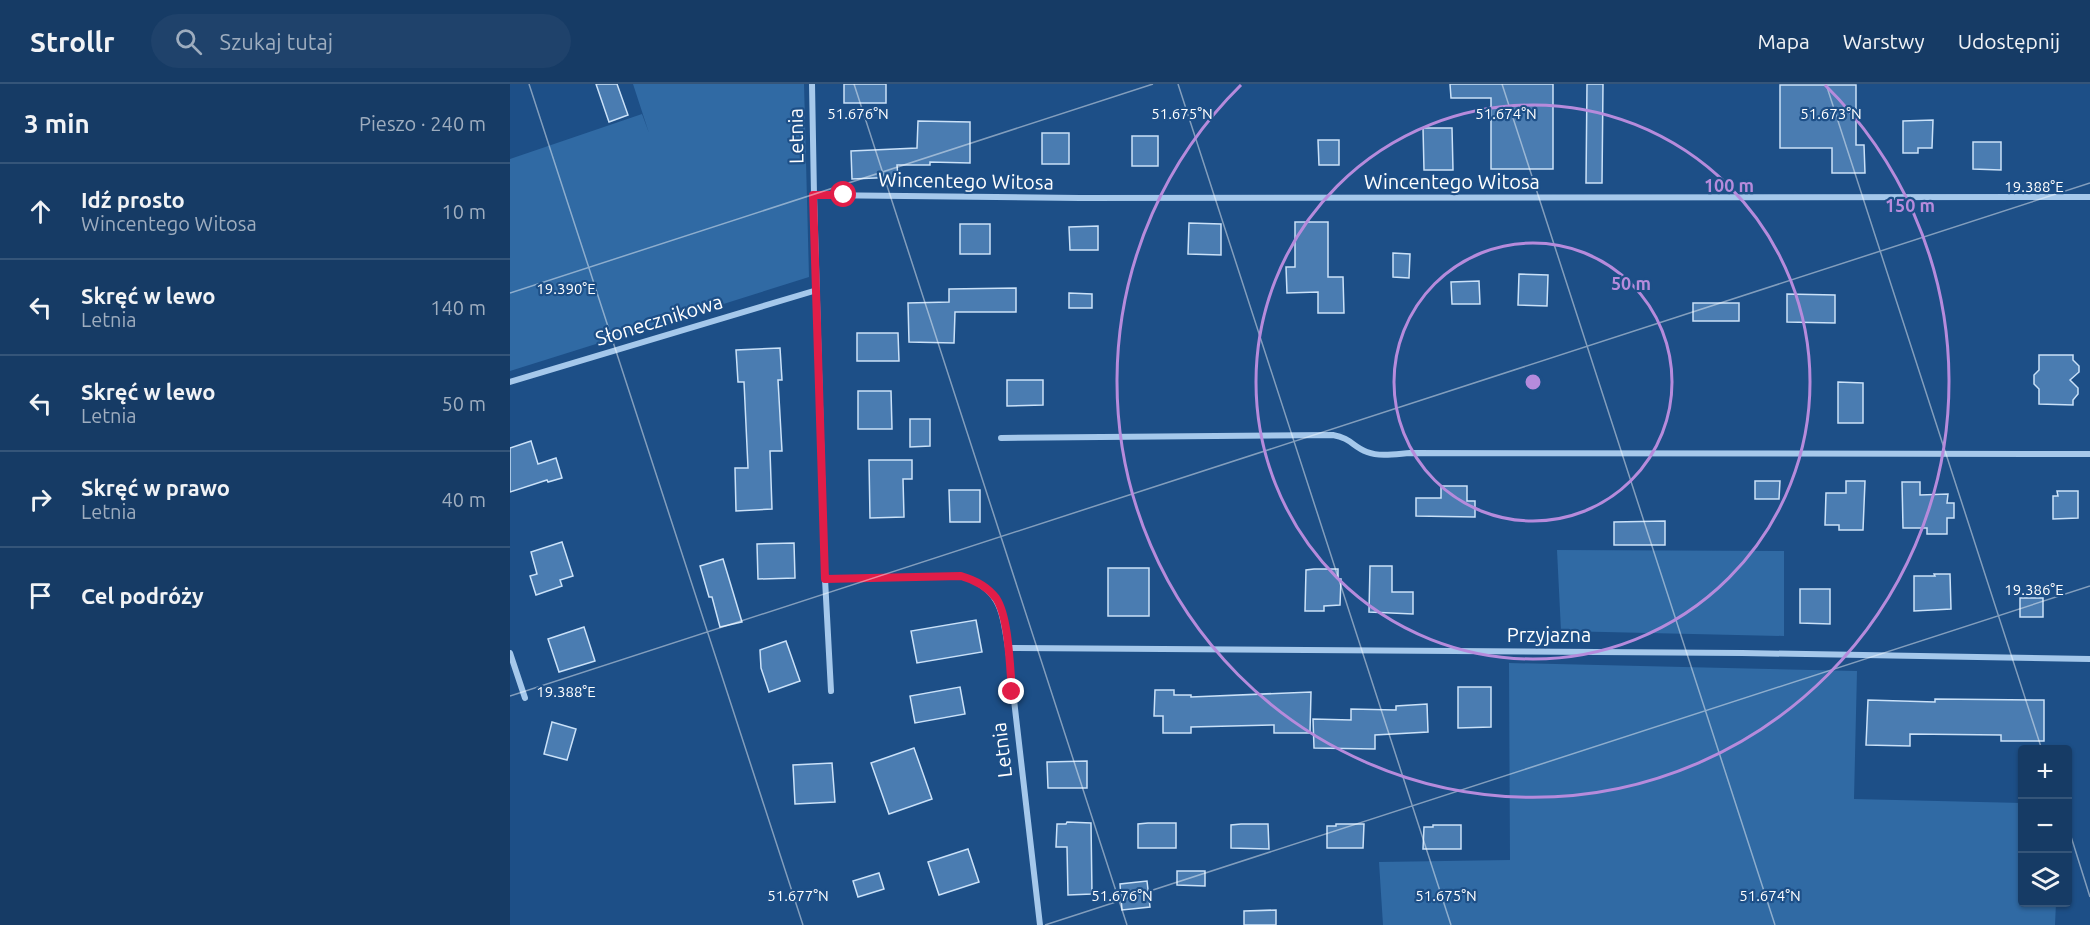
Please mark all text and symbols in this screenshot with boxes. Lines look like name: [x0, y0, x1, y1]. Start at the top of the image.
search box: [151, 14, 571, 68]
icon: search: [172, 25, 205, 58]
text: Strollr: [30, 26, 115, 57]
text: Szukaj tutaj: [220, 29, 333, 54]
text: Mapa: [1758, 29, 1810, 53]
text: Warstwy: [1843, 29, 1925, 53]
text: Udostępnij: [1958, 29, 2060, 53]
text: 51.676°N: [827, 105, 889, 122]
text: 51.675°N: [1151, 105, 1213, 122]
text: 51.674°N: [1475, 105, 1537, 122]
text: 51.673°N: [1800, 105, 1862, 122]
street label: Letnia: [784, 108, 807, 164]
text: 3 min: [24, 109, 90, 138]
text: Pieszo · 240 m: [359, 112, 486, 135]
street label: Wincentego Witosa: [878, 167, 1054, 194]
street label: Wincentego Witosa: [1364, 170, 1540, 193]
text: 100 m: [1704, 175, 1754, 195]
text: 19.388°E: [2004, 178, 2064, 195]
route start: [830, 181, 856, 207]
text: Idź prosto: [81, 187, 185, 212]
icon: ahead: [24, 195, 57, 228]
text: 150 m: [1885, 195, 1935, 215]
text: 10 m: [442, 200, 486, 223]
text: Wincentego Witosa: [81, 212, 257, 235]
text: 50 m: [1611, 273, 1651, 293]
text: 19.390°E: [536, 280, 596, 297]
text: Skręć w lewo: [81, 283, 215, 308]
street label: Słonecznikowa: [592, 289, 725, 350]
icon: left: [24, 291, 57, 324]
text: 140 m: [430, 296, 486, 319]
text: Letnia: [81, 308, 137, 331]
centre of rings: [1523, 372, 1543, 392]
text: Skręć w lewo: [81, 379, 215, 404]
icon: left: [24, 387, 57, 420]
text: 50 m: [442, 392, 486, 415]
text: Letnia: [81, 404, 137, 427]
text: Skręć w prawo: [81, 475, 230, 500]
icon: right: [24, 483, 57, 516]
text: 40 m: [442, 488, 486, 511]
text: Letnia: [81, 500, 137, 523]
icon: arrive: [24, 579, 57, 612]
text: 19.386°E: [2004, 581, 2064, 598]
text: Cel podróży: [81, 583, 204, 608]
street label: Przyjazna: [1507, 623, 1591, 646]
route end: [998, 678, 1024, 704]
text: 19.388°E: [536, 683, 596, 700]
street label: Letnia: [987, 721, 1016, 779]
map controls: [2018, 745, 2072, 907]
button: +: [2018, 745, 2072, 799]
button: −: [2018, 799, 2072, 853]
button: layers: [2018, 853, 2072, 907]
text: 51.677°N: [767, 887, 829, 904]
text: 51.676°N: [1091, 887, 1153, 904]
text: 51.675°N: [1415, 887, 1477, 904]
text: 51.674°N: [1739, 887, 1801, 904]

